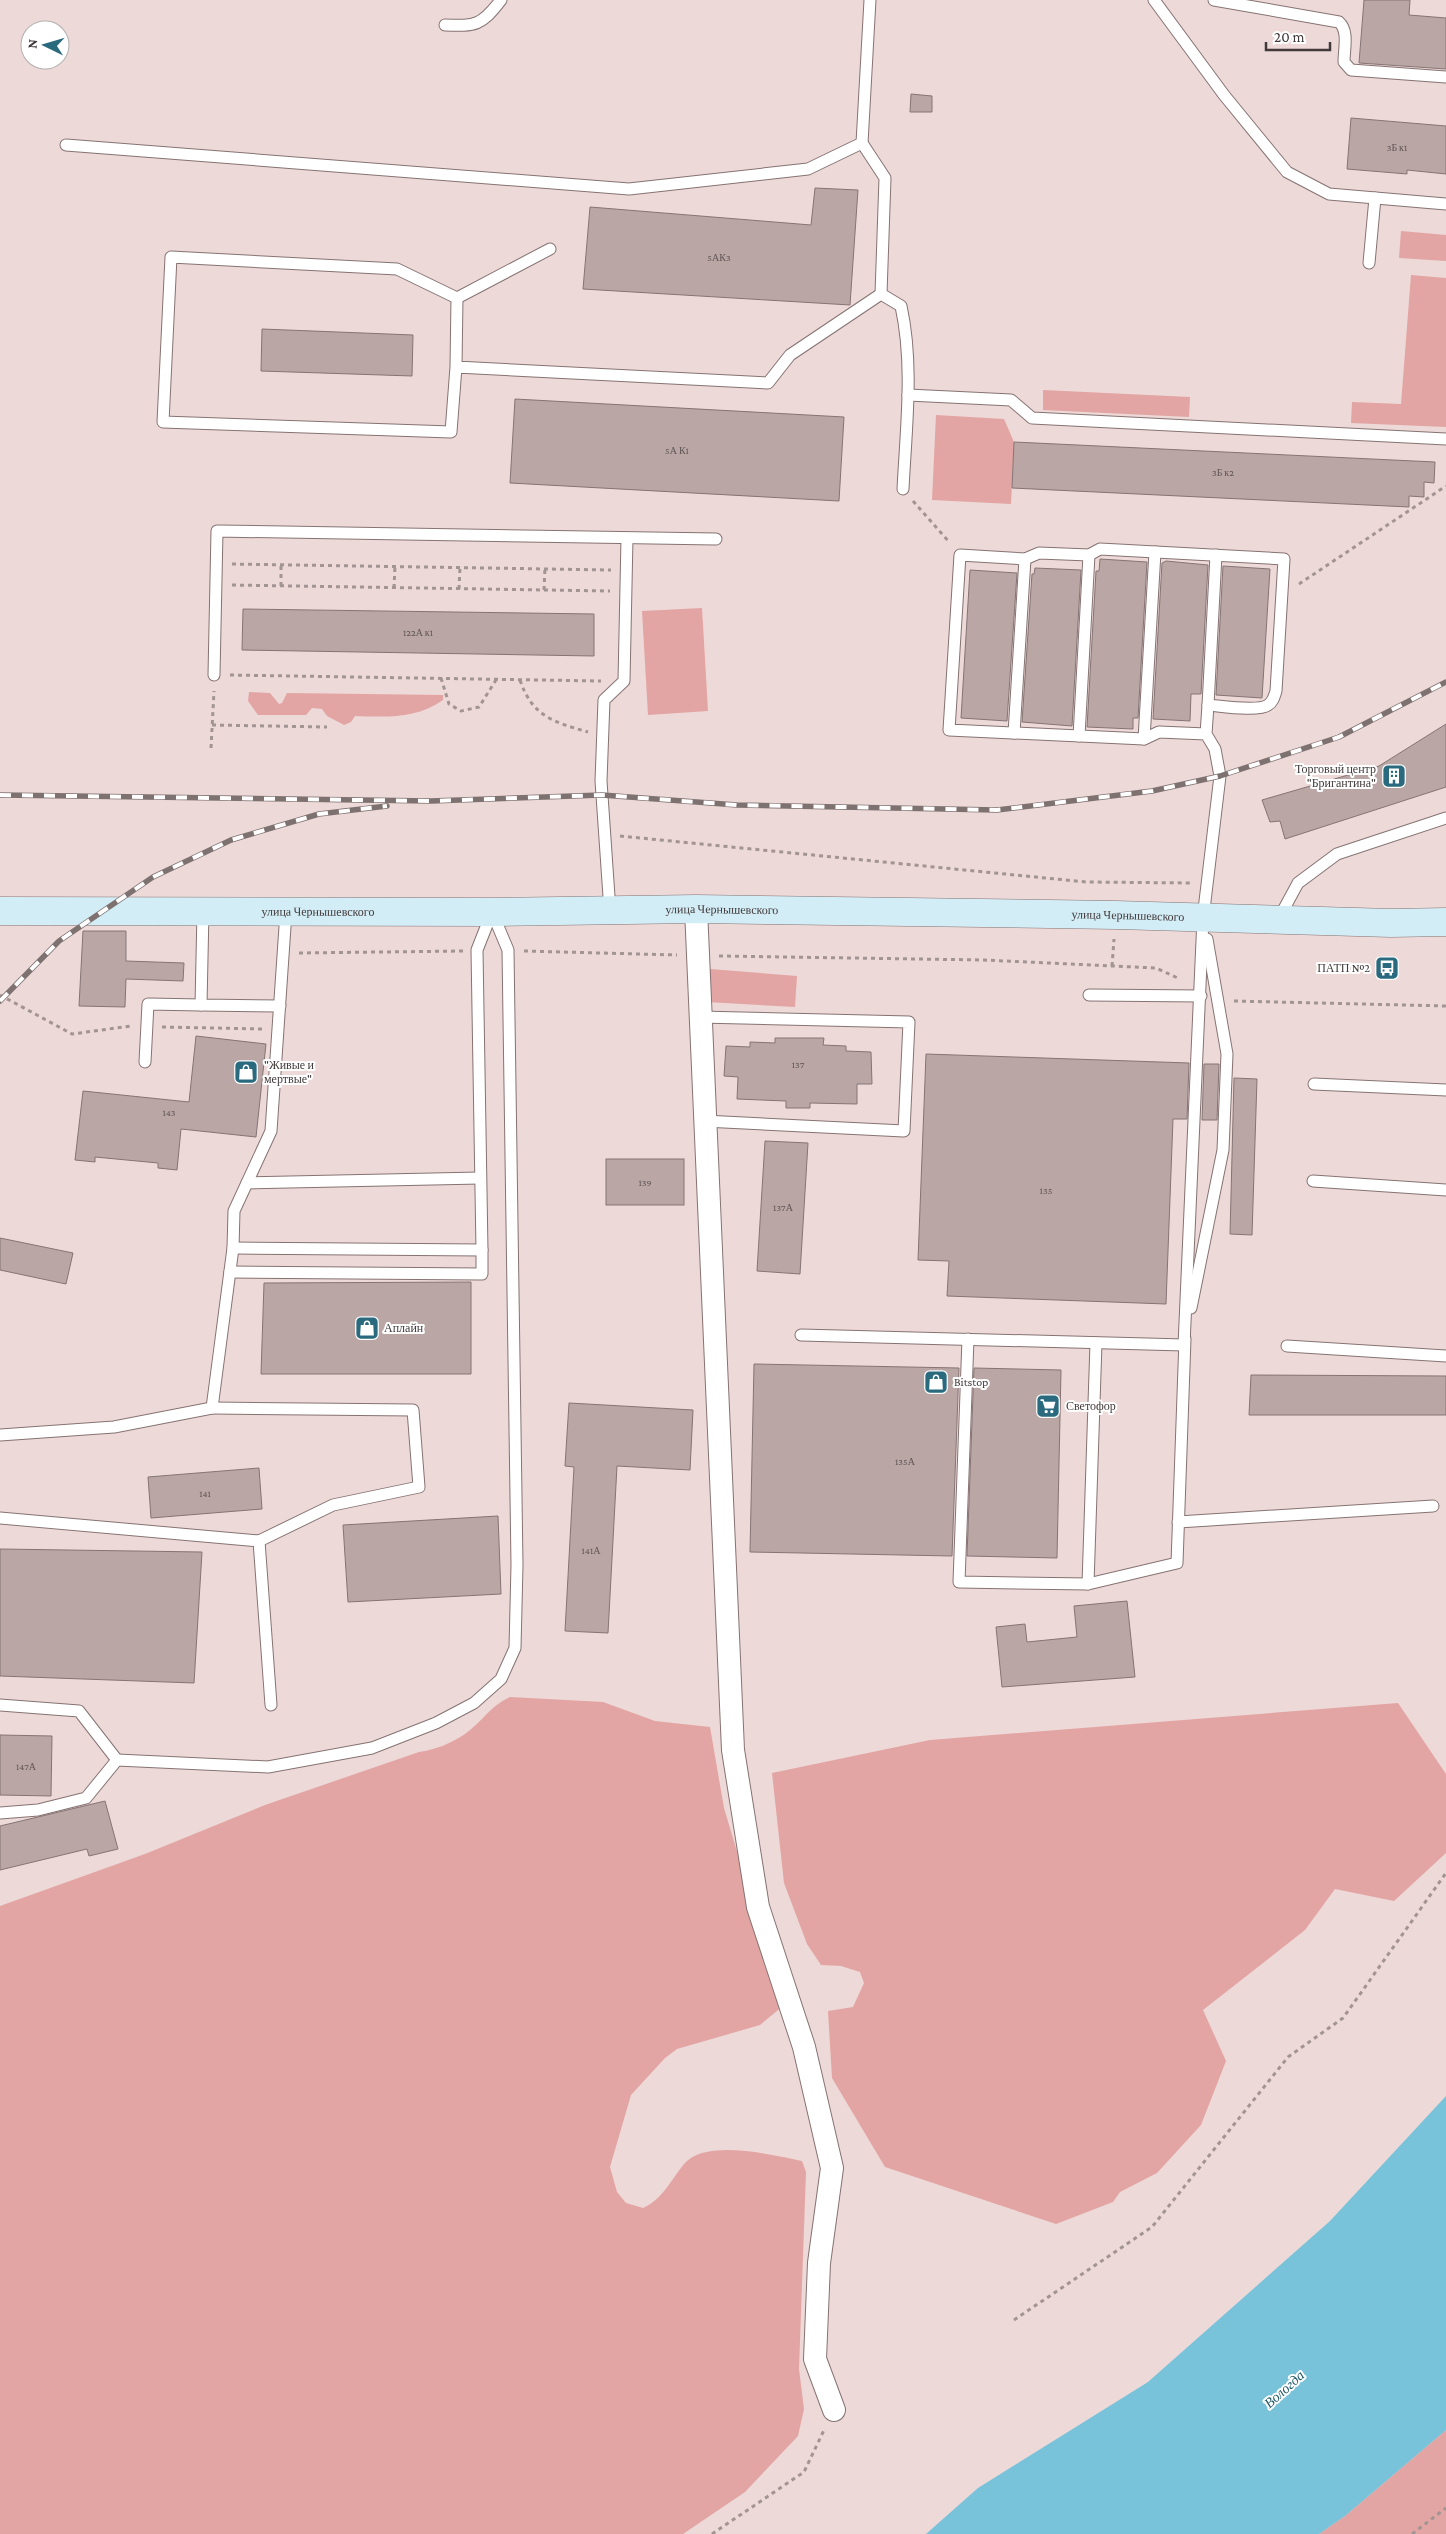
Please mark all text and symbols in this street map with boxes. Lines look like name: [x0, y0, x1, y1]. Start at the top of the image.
north arrow: [20, 20, 70, 70]
scale bar: [1266, 20, 1330, 52]
text: 20 m: [1274, 29, 1305, 45]
text: N: [24, 38, 40, 49]
house number: 3Б к1: [1387, 142, 1407, 153]
house number: 5АК3: [707, 252, 731, 263]
house number: 5А К1: [665, 445, 689, 456]
house number: 3Б к2: [1212, 467, 1234, 478]
house number: 122А к1: [403, 627, 433, 638]
place label: Торговый центр "Бригантина": [1295, 762, 1376, 790]
building icon: Торговый центр "Бригантина": [1381, 763, 1407, 789]
street label: улица Чернышевского: [665, 902, 779, 917]
street label: улица Чернышевского: [262, 905, 374, 919]
street label: улица Чернышевского: [1071, 907, 1185, 924]
bus stop icon: ПАТП №2: [1374, 955, 1400, 981]
place label: ПАТП №2: [1317, 961, 1370, 975]
place label: "Живые и мертвые": [264, 1058, 314, 1086]
shop icon: "Живые и мертвые": [233, 1059, 259, 1085]
house number: 137: [792, 1059, 805, 1070]
house number: 143: [162, 1107, 176, 1118]
house number: 139: [638, 1177, 652, 1188]
house number: 135: [1040, 1185, 1053, 1196]
house number: 137А: [773, 1202, 794, 1213]
shop icon: Аплайн: [354, 1315, 380, 1341]
place label: Аплайн: [384, 1321, 424, 1335]
shop icon: Bitstop: [923, 1369, 949, 1395]
place label: Bitstop: [954, 1375, 988, 1389]
supermarket icon: Светофор: [1035, 1393, 1061, 1419]
place label: Светофор: [1066, 1399, 1116, 1413]
house number: 135А: [895, 1456, 916, 1467]
house number: 141: [199, 1488, 211, 1499]
house number: 141А: [582, 1545, 601, 1556]
house number: 147А: [16, 1761, 37, 1772]
water label: Вологда: [1261, 2367, 1307, 2411]

